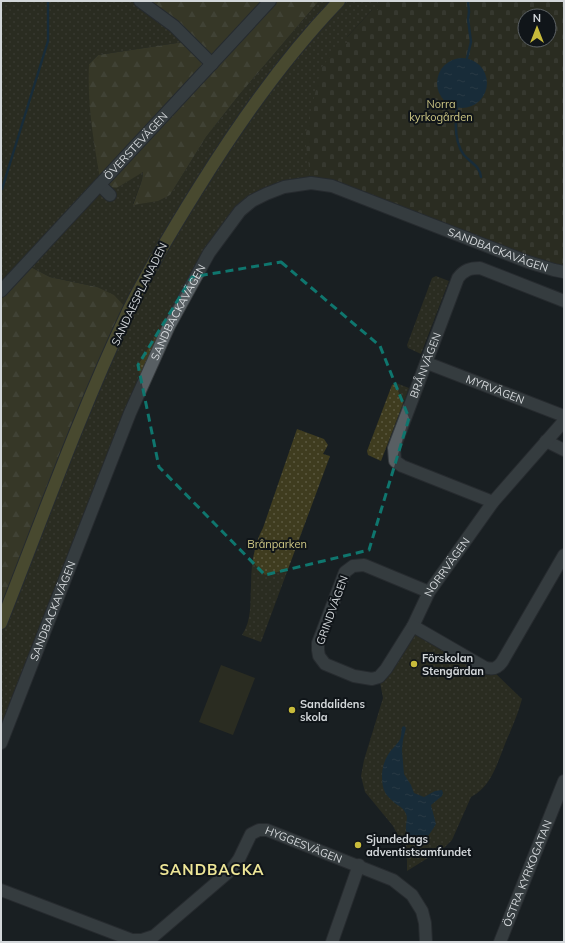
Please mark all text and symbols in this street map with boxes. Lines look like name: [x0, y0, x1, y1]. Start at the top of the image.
north arrow: [517, 8, 557, 48]
text: N: [533, 11, 541, 25]
park label: Norra kyrkogården: [409, 97, 473, 124]
street label: ÖVERSTEVÄGEN: [101, 109, 171, 183]
street label: SANDBACKAVÄGEN: [446, 225, 550, 275]
street label: SANDAESPLANADEN: [108, 240, 170, 348]
street label: SANDBACKAVÄGEN: [148, 262, 209, 362]
street label: BRÅNVÄGEN: [406, 330, 444, 400]
street label: MYRVÄGEN: [464, 372, 526, 407]
street label: NORRVÄGEN: [421, 535, 473, 599]
park label: Brånparken: [247, 537, 307, 551]
street label: SANDBACKAVÄGEN: [27, 559, 79, 663]
street label: GRINDVÄGEN: [313, 574, 351, 646]
place label: Förskolan Stengärdan: [422, 651, 484, 678]
marker: Förskolan Stengärdan: [409, 659, 419, 669]
place label: Sandalidens skola: [300, 697, 365, 724]
marker: Sandalidens skola: [287, 705, 297, 715]
street label: ÖSTRA KYRKOGATAN: [500, 818, 555, 929]
street label: HYGGESVÄGEN: [263, 823, 344, 866]
place label: Sjundedags adventistsamfundet: [366, 832, 471, 859]
marker: Sjundedags adventistsamfundet: [353, 840, 363, 850]
district label: SANDBACKA: [159, 860, 265, 879]

